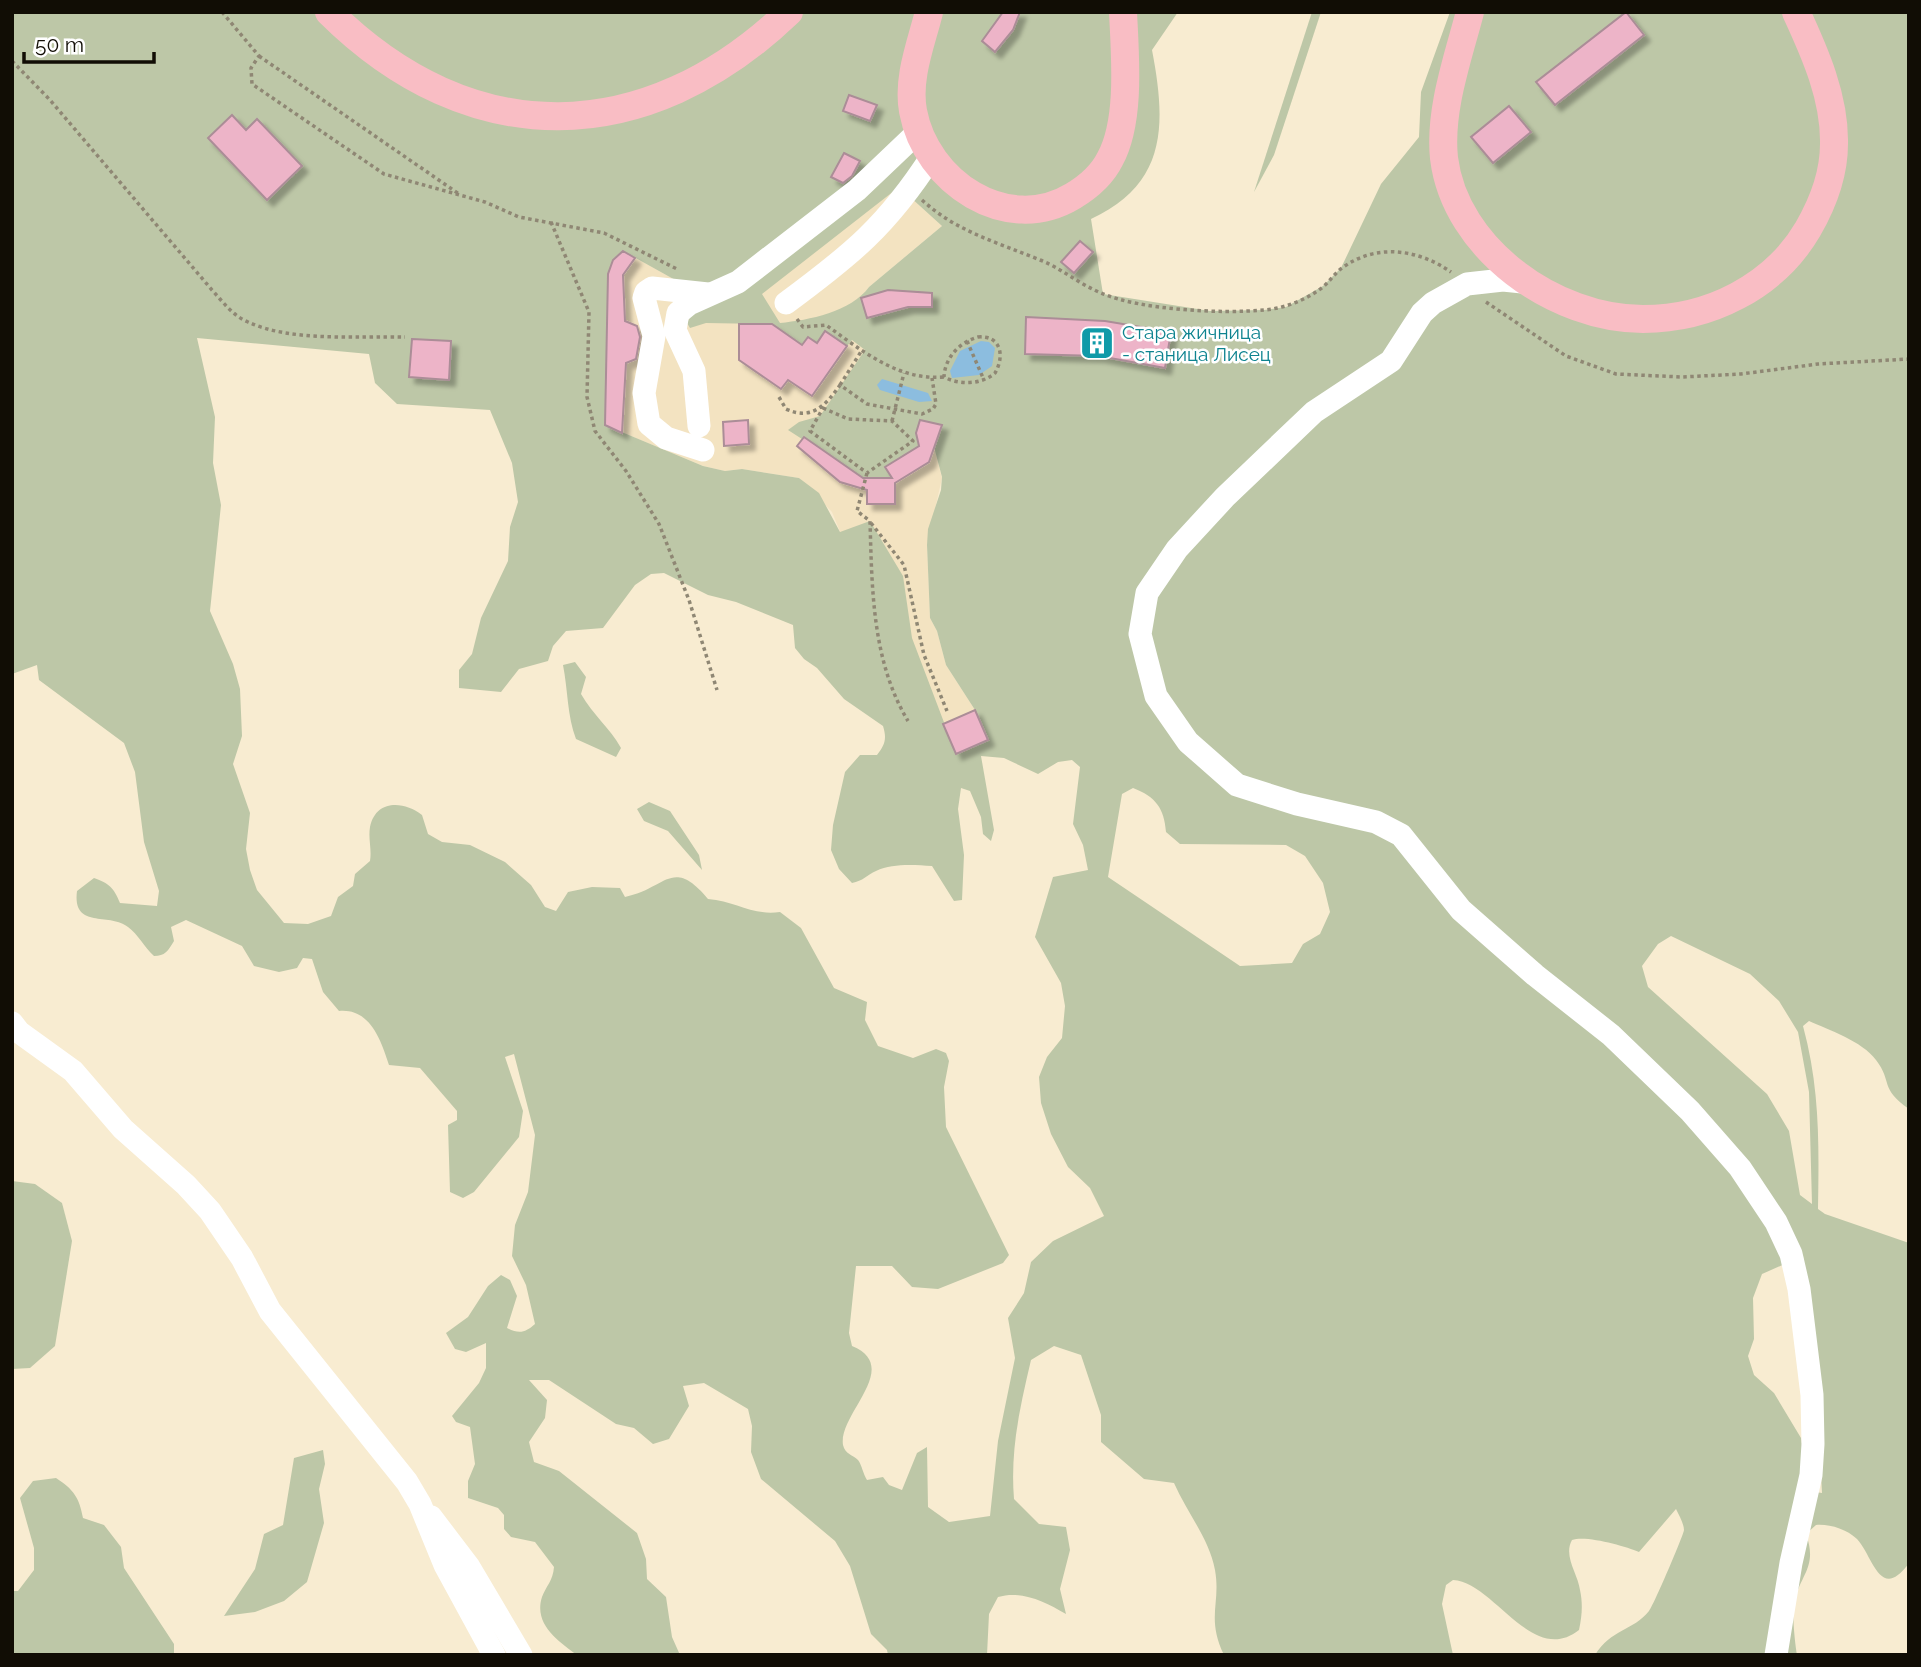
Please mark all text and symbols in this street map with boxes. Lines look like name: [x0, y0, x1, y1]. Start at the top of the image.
scale bar: [24, 21, 154, 65]
text: 50 m: [35, 32, 84, 57]
place label: Стара жичница - станица Лисец: [1122, 321, 1271, 365]
building icon: Стара жичница - станица Лисец: [1078, 324, 1116, 362]

